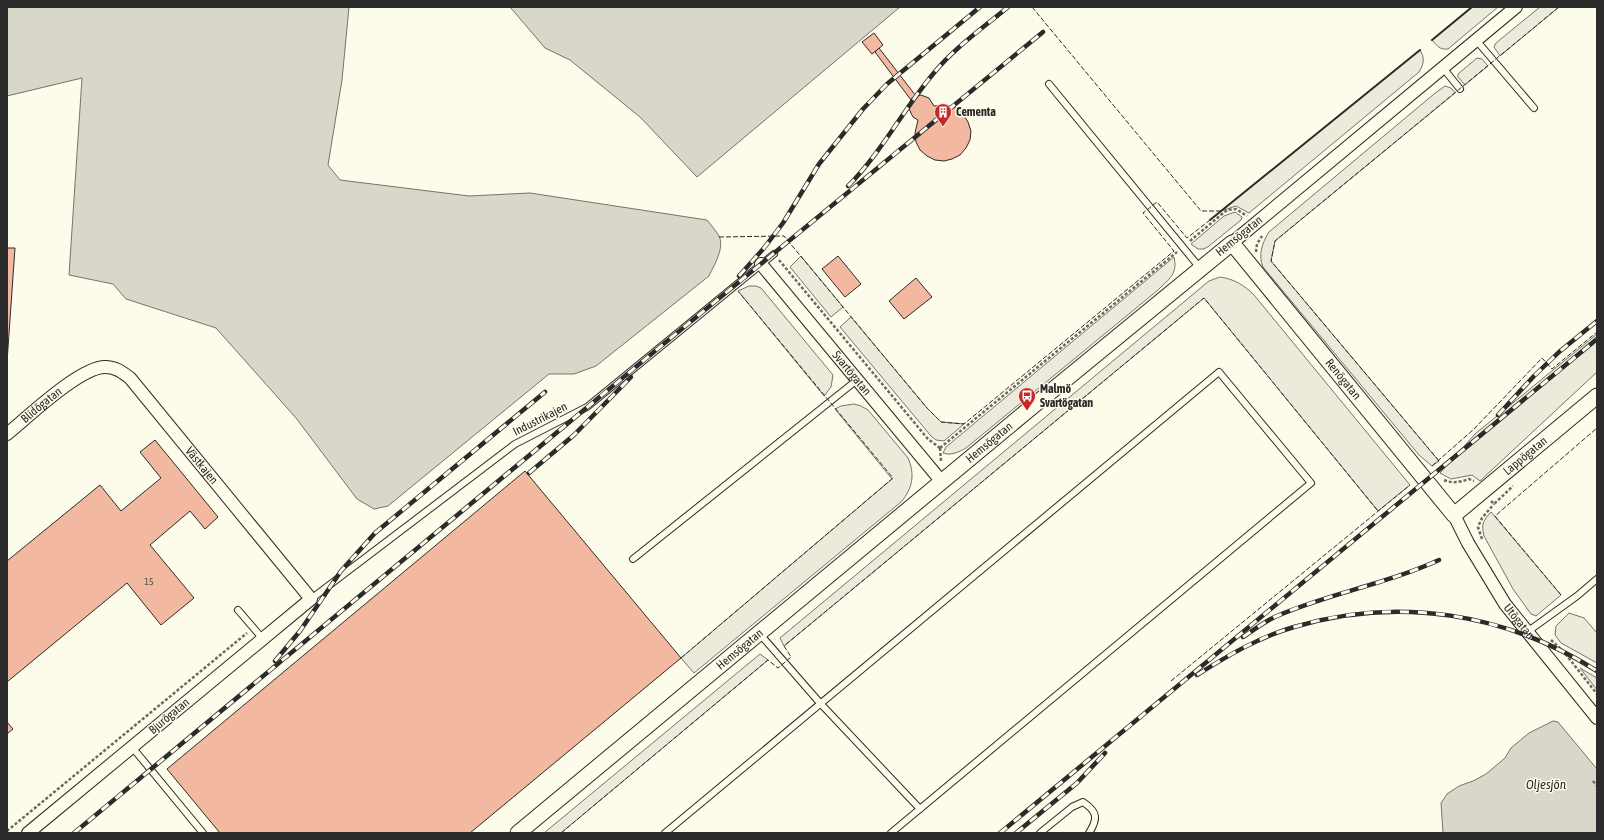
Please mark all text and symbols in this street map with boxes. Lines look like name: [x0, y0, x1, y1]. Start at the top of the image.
building icon: Cementa: [933, 102, 953, 127]
place label: Cementa: [956, 105, 996, 119]
street label: Hemsögatan: [1213, 213, 1265, 259]
street label: Svartögatan: [829, 348, 874, 398]
street label: Renögatan: [1322, 356, 1364, 402]
place label: Malmö Svartögatan: [1040, 382, 1093, 410]
street label: Blidögatan: [18, 384, 64, 426]
bus stop icon: Malmö Svartögatan: [1017, 386, 1037, 411]
street label: Industrikajen: [510, 399, 570, 439]
street label: Hemsögatan: [963, 419, 1015, 466]
street label: Lappögatan: [1501, 433, 1550, 478]
street label: Västkajen: [182, 444, 221, 487]
house number: 15: [144, 576, 154, 587]
street label: Utögatan: [1501, 601, 1538, 642]
street label: Hemsögatan: [714, 626, 766, 673]
street label: Bjurögatan: [146, 695, 192, 737]
water label: Oljesjön: [1526, 777, 1567, 792]

